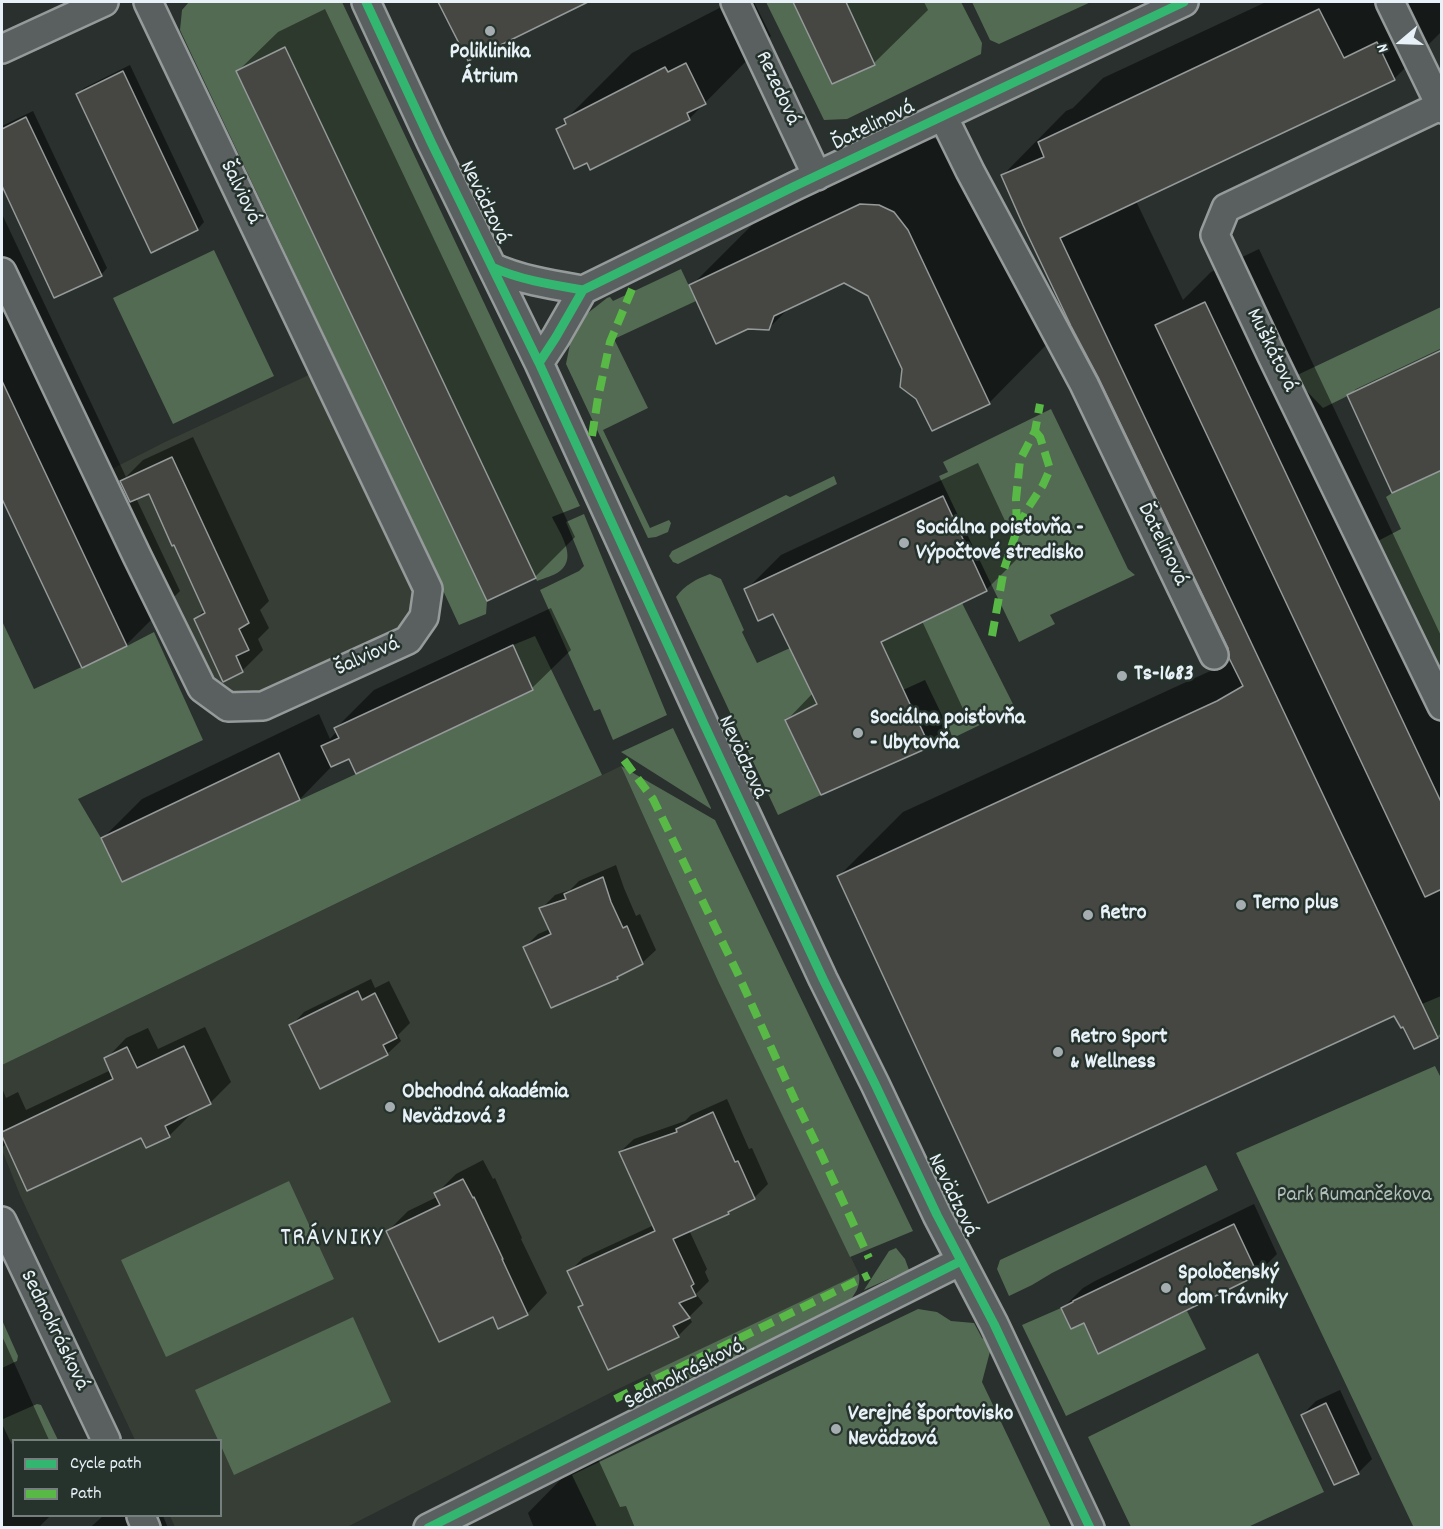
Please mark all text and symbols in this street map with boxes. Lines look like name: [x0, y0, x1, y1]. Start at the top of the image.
north arrow: [1371, 12, 1431, 72]
marker: Poliklinika Átrium: [483, 24, 497, 38]
place label: Poliklinika Átrium: [450, 41, 530, 92]
text: N: [1371, 41, 1396, 56]
street label: Rezedová: [747, 48, 805, 130]
street label: Ďatelinová: [828, 96, 920, 158]
street label: Šalviová: [212, 157, 266, 229]
street label: Nevädzová: [452, 157, 514, 249]
street label: Muškátová: [1238, 305, 1302, 397]
street label: Ďatelinová: [1130, 499, 1192, 591]
place label: Sociálna poisťovňa - Výpočtové stredisko: [916, 517, 1084, 568]
marker: Sociálna poisťovňa - Výpočtové stredisko: [897, 536, 911, 550]
street label: Šalviová: [332, 632, 404, 684]
place label: Ts-1683: [1134, 663, 1194, 689]
marker: Ts-1683: [1115, 669, 1129, 683]
place label: Sociálna poisťovňa - Ubytovňa: [870, 707, 1025, 758]
street label: Nevädzová: [710, 712, 772, 804]
marker: Sociálna poisťovňa - Ubytovňa: [851, 726, 865, 740]
place label: Terno plus: [1253, 892, 1339, 918]
marker: Terno plus: [1234, 898, 1248, 912]
place label: Retro: [1100, 902, 1146, 928]
marker: Retro: [1081, 908, 1095, 922]
place label: Retro Sport & Wellness: [1070, 1026, 1167, 1078]
marker: Retro Sport & Wellness: [1051, 1045, 1065, 1059]
place label: Obchodná akadémia Nevädzová 3: [402, 1081, 568, 1132]
marker: Obchodná akadémia Nevädzová 3: [383, 1100, 397, 1114]
street label: Nevädzová: [920, 1150, 982, 1242]
park label: Park Rumančekova: [1276, 1184, 1432, 1210]
district label: TRÁVNIKY: [280, 1224, 384, 1256]
place label: Spoločenský dom Trávniky: [1178, 1262, 1287, 1314]
street label: Sedmokrásková: [12, 1266, 94, 1396]
marker: Spoločenský dom Trávniky: [1159, 1281, 1173, 1295]
street label: Sedmokrásková: [621, 1335, 749, 1417]
place label: Verejné športovisko Nevädzová: [848, 1403, 1013, 1454]
marker: Verejné športovisko Nevädzová: [829, 1422, 843, 1436]
legend: [12, 1439, 222, 1517]
text: Cycle path: [70, 1452, 141, 1477]
text: Path: [70, 1482, 102, 1507]

